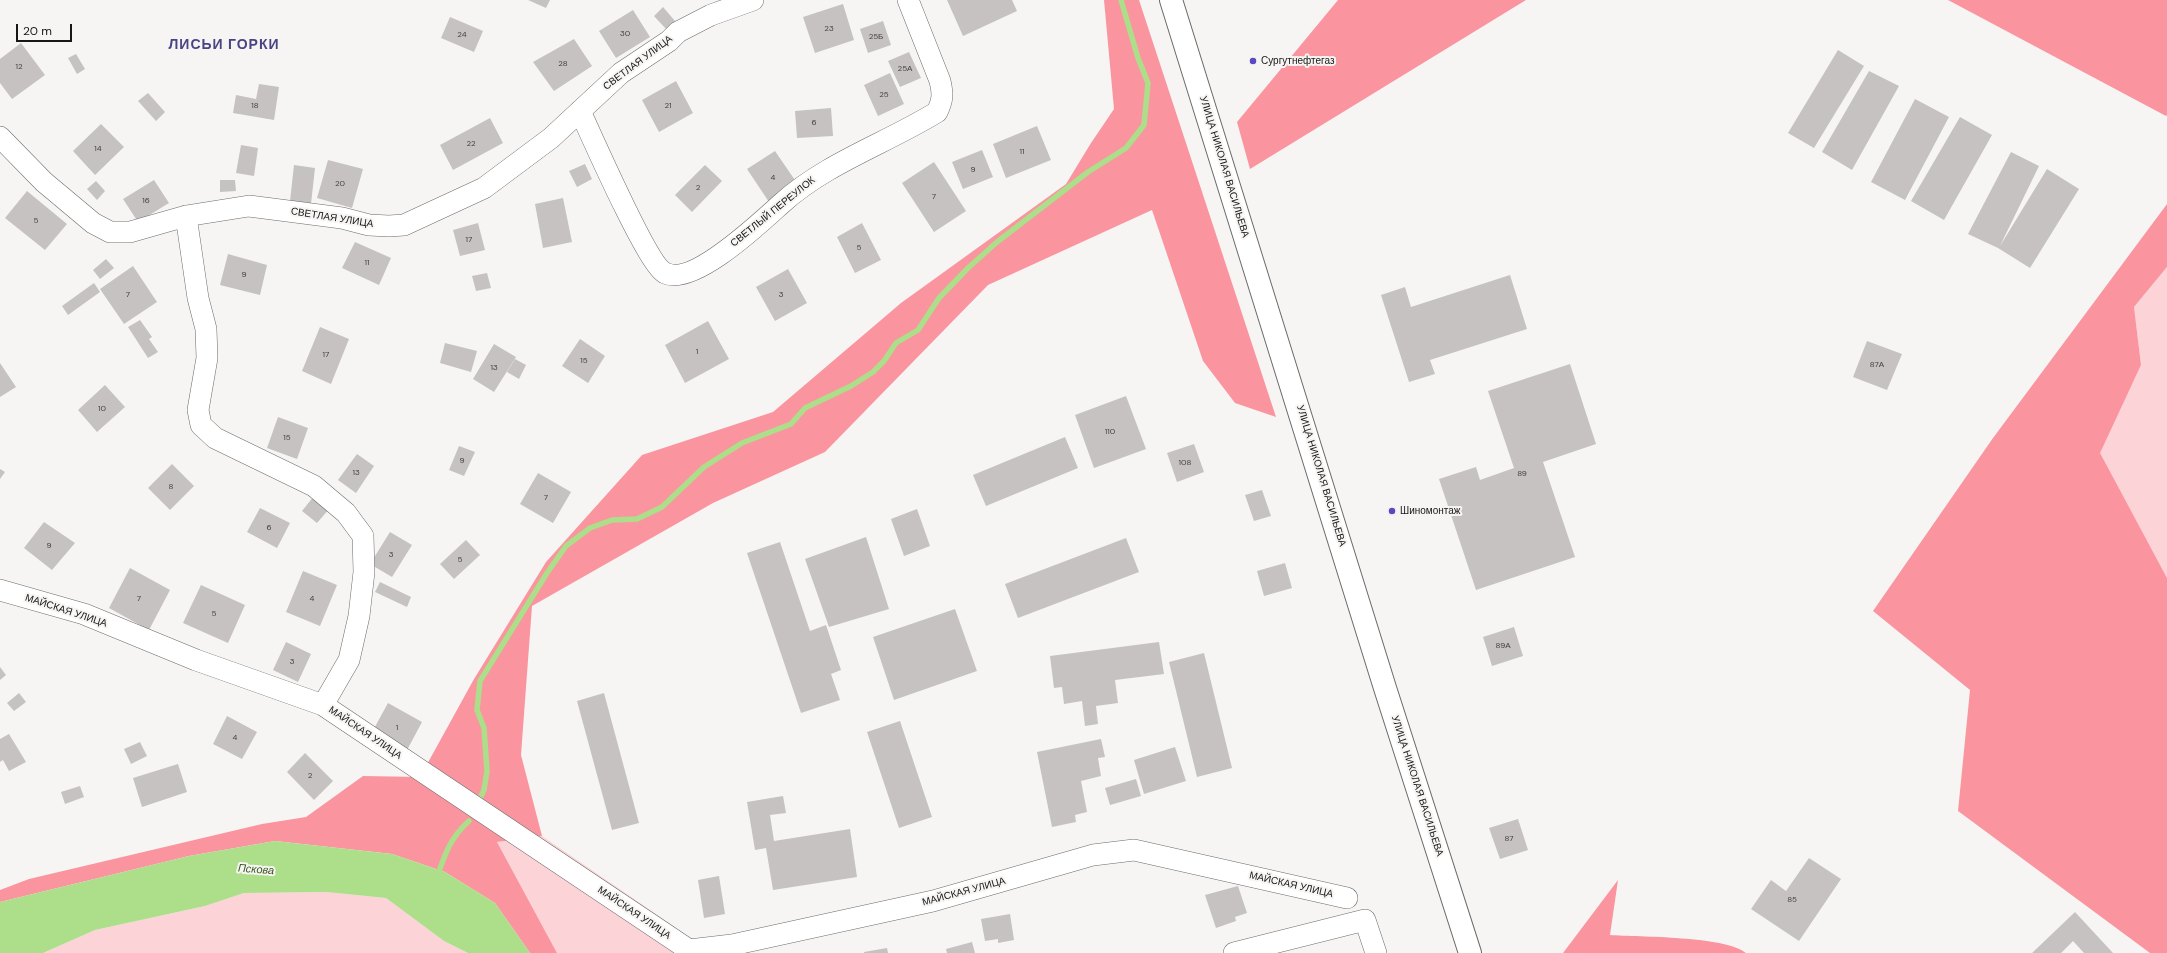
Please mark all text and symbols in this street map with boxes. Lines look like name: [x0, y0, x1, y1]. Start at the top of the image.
scale bar: [18, 16, 74, 42]
text: 20 m: [23, 23, 52, 39]
house number: 23: [824, 24, 834, 34]
house number: 30: [620, 29, 630, 39]
house number: 24: [457, 30, 467, 40]
house number: 25Б: [869, 32, 883, 42]
street label: СВЕТЛАЯ УЛИЦА: [601, 33, 675, 93]
district label: ЛИСЬИ ГОРКИ: [169, 37, 279, 53]
place label: Сургутнефтегаз: [1261, 55, 1334, 67]
marker: Сургутнефтегаз: [1248, 56, 1258, 66]
house number: 28: [558, 59, 568, 69]
house number: 12: [15, 62, 23, 72]
house number: 25А: [898, 64, 912, 74]
house number: 25: [879, 90, 889, 100]
street label: УЛИЦА НИКОЛАЯ ВАСИЛЬЕВА: [1197, 95, 1251, 239]
house number: 18: [251, 101, 259, 111]
house number: 21: [664, 101, 672, 111]
house number: 6: [811, 118, 817, 128]
house number: 22: [466, 139, 476, 149]
house number: 14: [94, 144, 102, 154]
house number: 11: [1020, 147, 1024, 157]
house number: 9: [970, 165, 976, 175]
house number: 4: [771, 173, 775, 183]
street label: СВЕТЛЫЙ ПЕРЕУЛОК: [728, 174, 818, 250]
house number: 20: [335, 179, 345, 189]
house number: 2: [696, 183, 700, 193]
house number: 7: [932, 192, 936, 202]
house number: 16: [142, 196, 150, 206]
street label: СВЕТЛАЯ УЛИЦА: [290, 206, 374, 230]
house number: 5: [34, 216, 38, 226]
house number: 17: [466, 235, 472, 245]
house number: 5: [857, 243, 861, 253]
house number: 11: [365, 258, 369, 268]
house number: 9: [241, 270, 247, 280]
house number: 7: [126, 290, 130, 300]
house number: 3: [779, 290, 783, 300]
house number: 1: [696, 347, 698, 357]
house number: 17: [323, 350, 329, 360]
house number: 15: [580, 356, 588, 366]
house number: 87А: [1870, 360, 1884, 370]
house number: 13: [490, 363, 498, 373]
house number: 10: [98, 404, 106, 414]
street label: УЛИЦА НИКОЛАЯ ВАСИЛЬЕВА: [1294, 404, 1348, 548]
house number: 110: [1105, 427, 1115, 437]
house number: 15: [283, 433, 291, 443]
house number: 9: [459, 456, 465, 466]
house number: 108: [1179, 458, 1191, 468]
house number: 13: [352, 468, 360, 478]
house number: 89: [1517, 469, 1527, 479]
house number: 8: [169, 482, 173, 492]
house number: 7: [544, 493, 548, 503]
place label: Шиномонтаж: [1400, 505, 1461, 517]
marker: Шиномонтаж: [1387, 506, 1397, 516]
house number: 6: [266, 523, 272, 533]
house number: 9: [46, 541, 52, 551]
house number: 3: [389, 550, 393, 560]
house number: 5: [458, 555, 462, 565]
street label: МАЙСКАЯ УЛИЦА: [23, 592, 109, 630]
house number: 7: [137, 594, 141, 604]
house number: 4: [310, 594, 314, 604]
house number: 5: [212, 609, 216, 619]
house number: 89А: [1496, 641, 1510, 651]
house number: 3: [290, 657, 294, 667]
street label: МАЙСКАЯ УЛИЦА: [326, 704, 404, 762]
street label: УЛИЦА НИКОЛАЯ ВАСИЛЬЕВА: [1389, 714, 1445, 858]
house number: 1: [396, 723, 398, 733]
house number: 4: [233, 733, 237, 743]
house number: 2: [308, 771, 312, 781]
house number: 87: [1505, 834, 1513, 844]
water label: Пскова: [237, 862, 275, 878]
street label: МАЙСКАЯ УЛИЦА: [1248, 870, 1334, 900]
street label: МАЙСКАЯ УЛИЦА: [921, 875, 1007, 909]
street label: МАЙСКАЯ УЛИЦА: [595, 884, 673, 942]
house number: 85: [1787, 895, 1797, 905]

